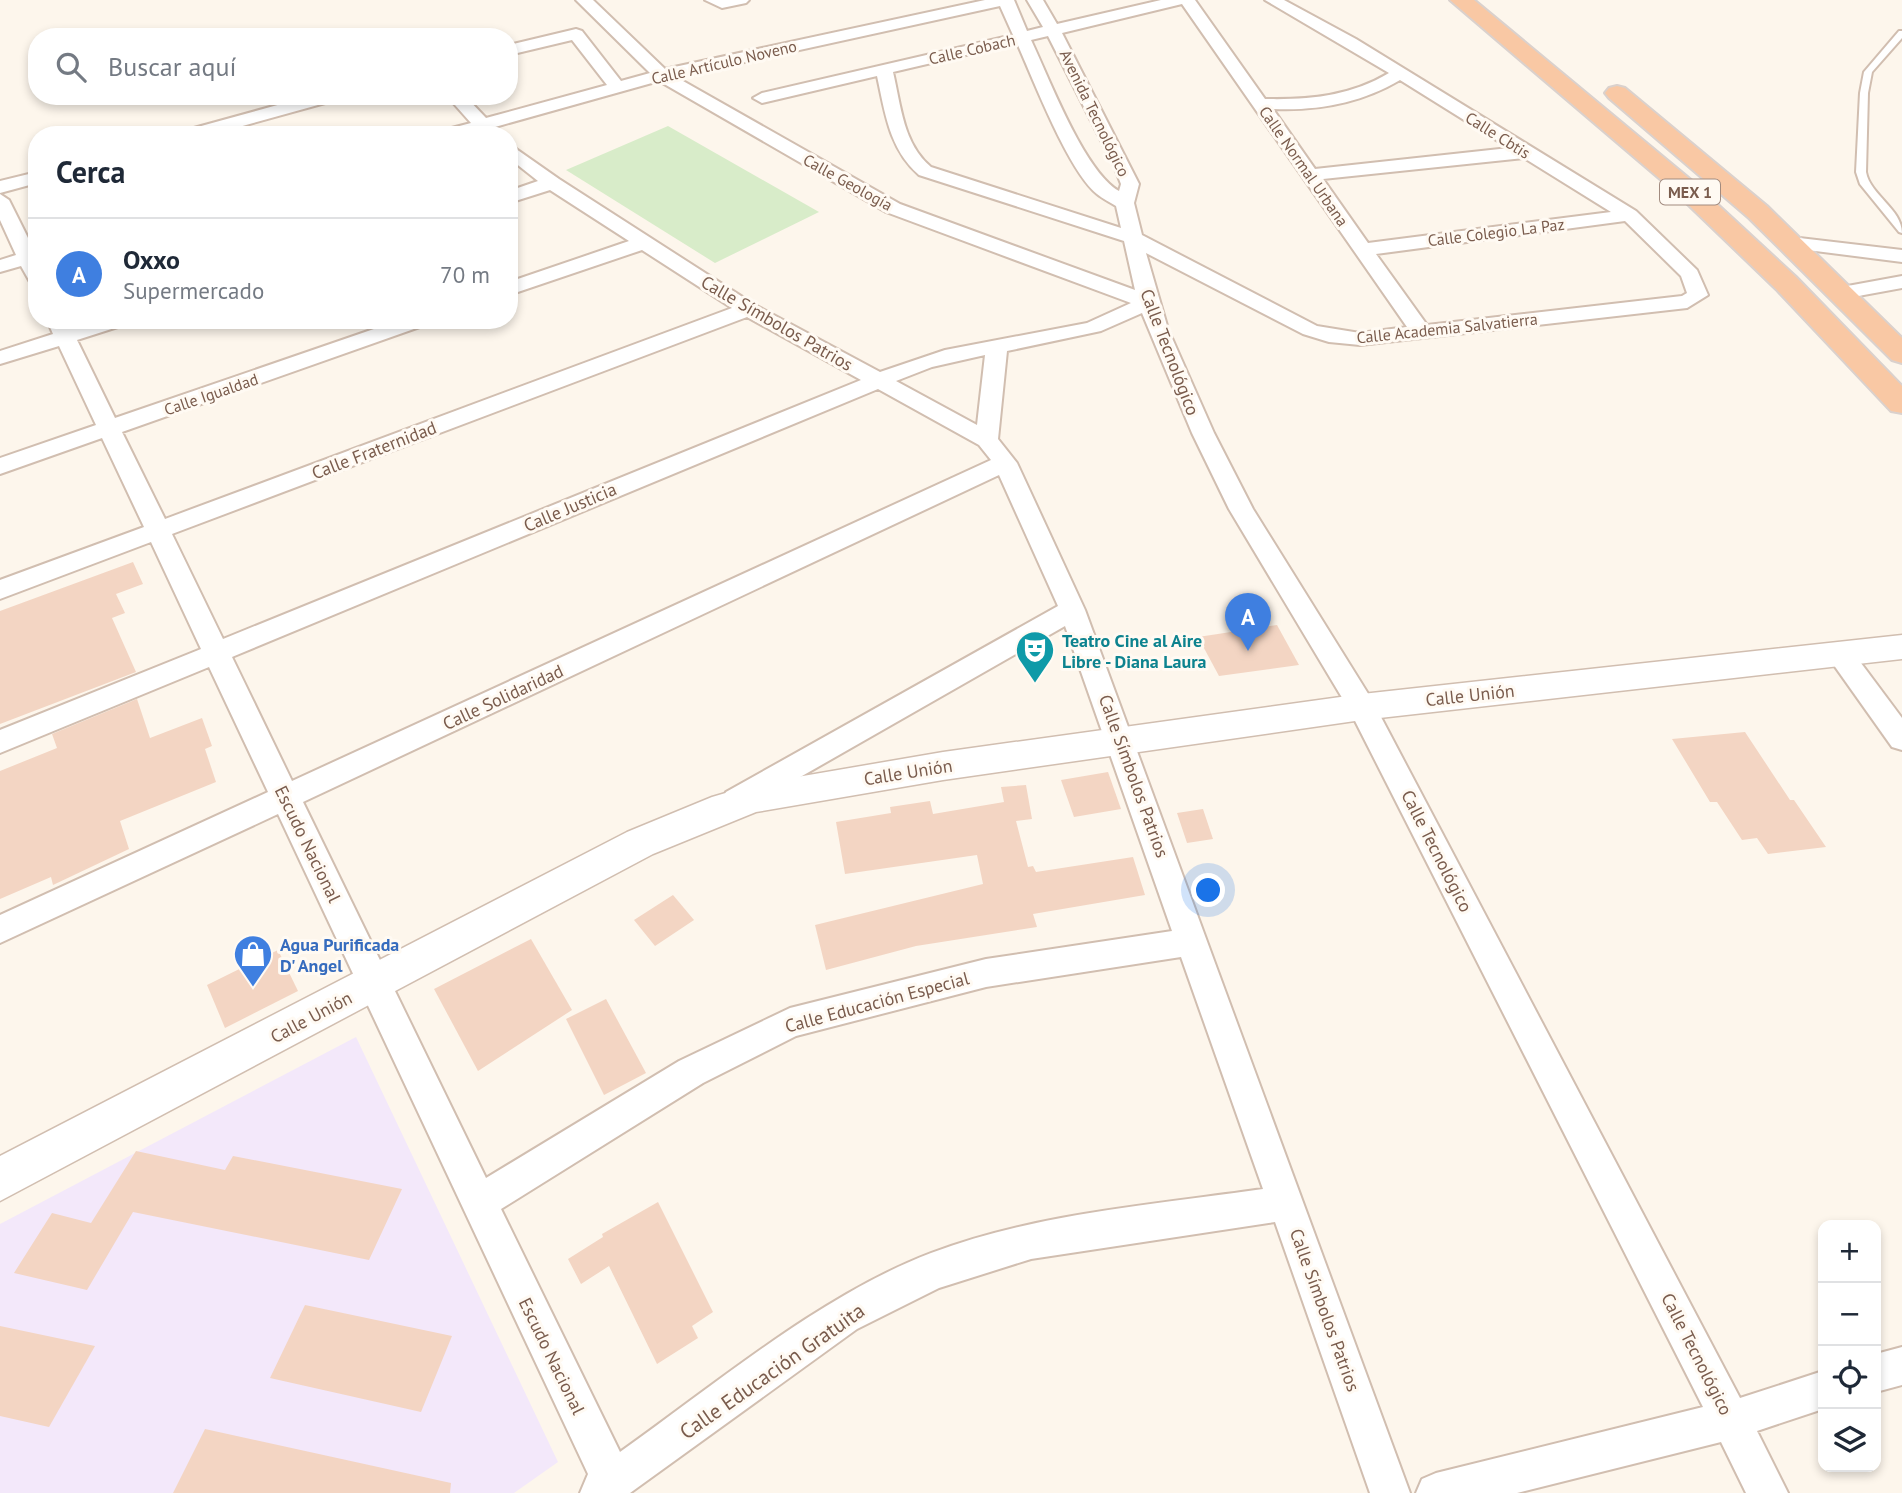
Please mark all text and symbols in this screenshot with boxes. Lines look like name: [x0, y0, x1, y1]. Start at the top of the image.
search box: [28, 28, 518, 105]
street label: Calle Cobach: [927, 29, 1017, 69]
street label: Calle Artículo Noveno: [649, 36, 799, 88]
street label: Avenida Tecnológico: [1056, 46, 1134, 180]
icon: search: [52, 48, 90, 86]
text: Buscar aquí: [108, 50, 236, 83]
street label: Calle Normal Urbana: [1255, 102, 1353, 230]
street label: Calle Cbtis: [1462, 107, 1534, 163]
street label: Calle Geología: [800, 149, 896, 215]
text: Cerca: [56, 152, 125, 191]
road number: MEX 1: [1660, 180, 1720, 204]
street label: Calle Colegio La Paz: [1426, 214, 1566, 250]
text: Oxxo: [123, 243, 180, 276]
text: A: [72, 260, 86, 289]
text: 70 m: [440, 260, 490, 289]
street label: Calle Símbolos Patrios: [697, 270, 857, 376]
text: Supermercado: [123, 276, 264, 305]
street label: Calle Tecnológico: [1135, 285, 1205, 419]
street label: Calle Academia Salvatierra: [1355, 309, 1539, 347]
street label: Calle Igualdad: [161, 369, 261, 419]
street label: Calle Fraternidad: [308, 416, 440, 484]
street label: Calle Justicia: [520, 477, 620, 537]
pin: A: [1225, 593, 1271, 651]
theatre icon: Teatro Cine al Aire Libre - Diana Laura: [1014, 629, 1056, 684]
place label: Teatro Cine al Aire Libre - Diana Laura: [1062, 629, 1206, 673]
street label: Calle Solidaridad: [439, 659, 567, 735]
street label: Calle Unión: [1424, 679, 1516, 711]
street label: Calle Símbolos Patrios: [1094, 691, 1174, 861]
street label: Calle Unión: [862, 754, 954, 790]
street label: Escudo Nacional: [270, 782, 346, 907]
street label: Calle Tecnológico: [1396, 786, 1478, 916]
your location: [1191, 873, 1225, 907]
shop icon: Agua Purificada D' Angel: [232, 933, 274, 988]
place label: Agua Purificada D' Angel: [280, 933, 399, 977]
street label: Calle Educación Especial: [782, 966, 972, 1038]
street label: Calle Unión: [266, 986, 356, 1048]
map controls: [1818, 1220, 1881, 1472]
button: +: [1818, 1220, 1881, 1283]
street label: Calle Símbolos Patrios: [1285, 1225, 1365, 1395]
button: −: [1818, 1283, 1881, 1346]
street label: Calle Tecnológico: [1656, 1289, 1738, 1419]
street label: Escudo Nacional: [514, 1294, 590, 1419]
street label: Calle Educación Gratuita: [674, 1297, 870, 1445]
button: locate: [1818, 1346, 1881, 1409]
button: layers: [1818, 1409, 1881, 1472]

